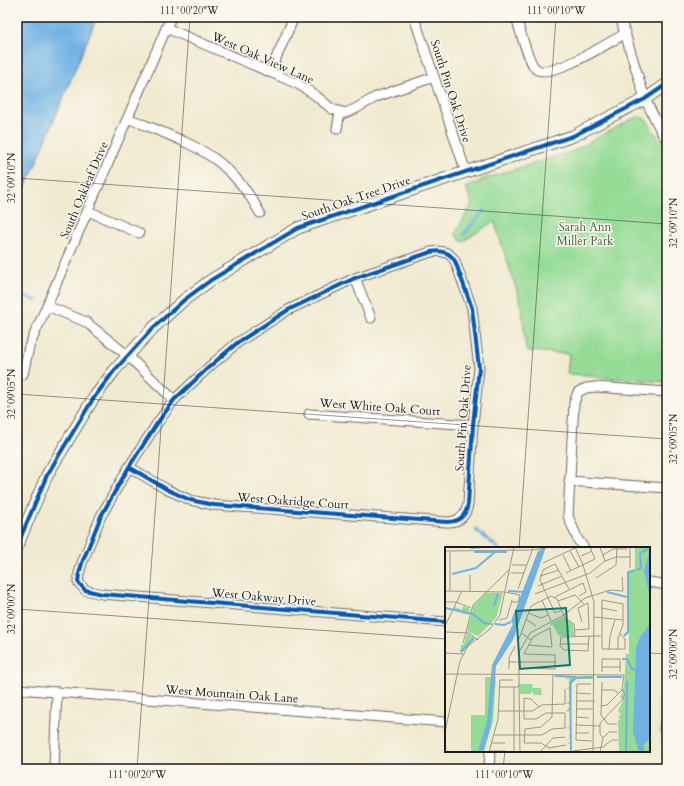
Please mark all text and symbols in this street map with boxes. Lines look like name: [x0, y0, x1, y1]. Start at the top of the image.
text: 111°00'20"W: [160, 4, 219, 18]
text: 111°00'10"W: [527, 4, 586, 18]
street label: West Oak View Lane: [209, 28, 317, 88]
street label: South Pin Oak Drive: [427, 37, 475, 145]
street label: South Oakleaf Drive: [56, 139, 112, 241]
text: 32°09'10"N: [5, 152, 19, 203]
street label: South Oak Tree Drive: [299, 172, 413, 224]
text: 32°09'10"N: [667, 197, 681, 248]
park label: Sarah Ann Miller Park: [557, 219, 614, 249]
street label: South Pin Oak Drive: [451, 364, 475, 472]
text: 32°09'05"N: [5, 368, 19, 419]
street label: West White Oak Court: [318, 395, 441, 419]
text: 32°09'05"N: [667, 413, 681, 464]
street label: West Oakridge Court: [236, 489, 349, 513]
inset map: [445, 547, 650, 752]
text: 32°09'00"N: [5, 583, 19, 634]
street label: West Oakway Drive: [210, 584, 317, 610]
text: 32°09'00"N: [667, 628, 681, 679]
street label: West Mountain Oak Lane: [164, 681, 299, 707]
text: 111°00'20"W: [108, 768, 167, 782]
text: 111°00'10"W: [475, 768, 534, 782]

